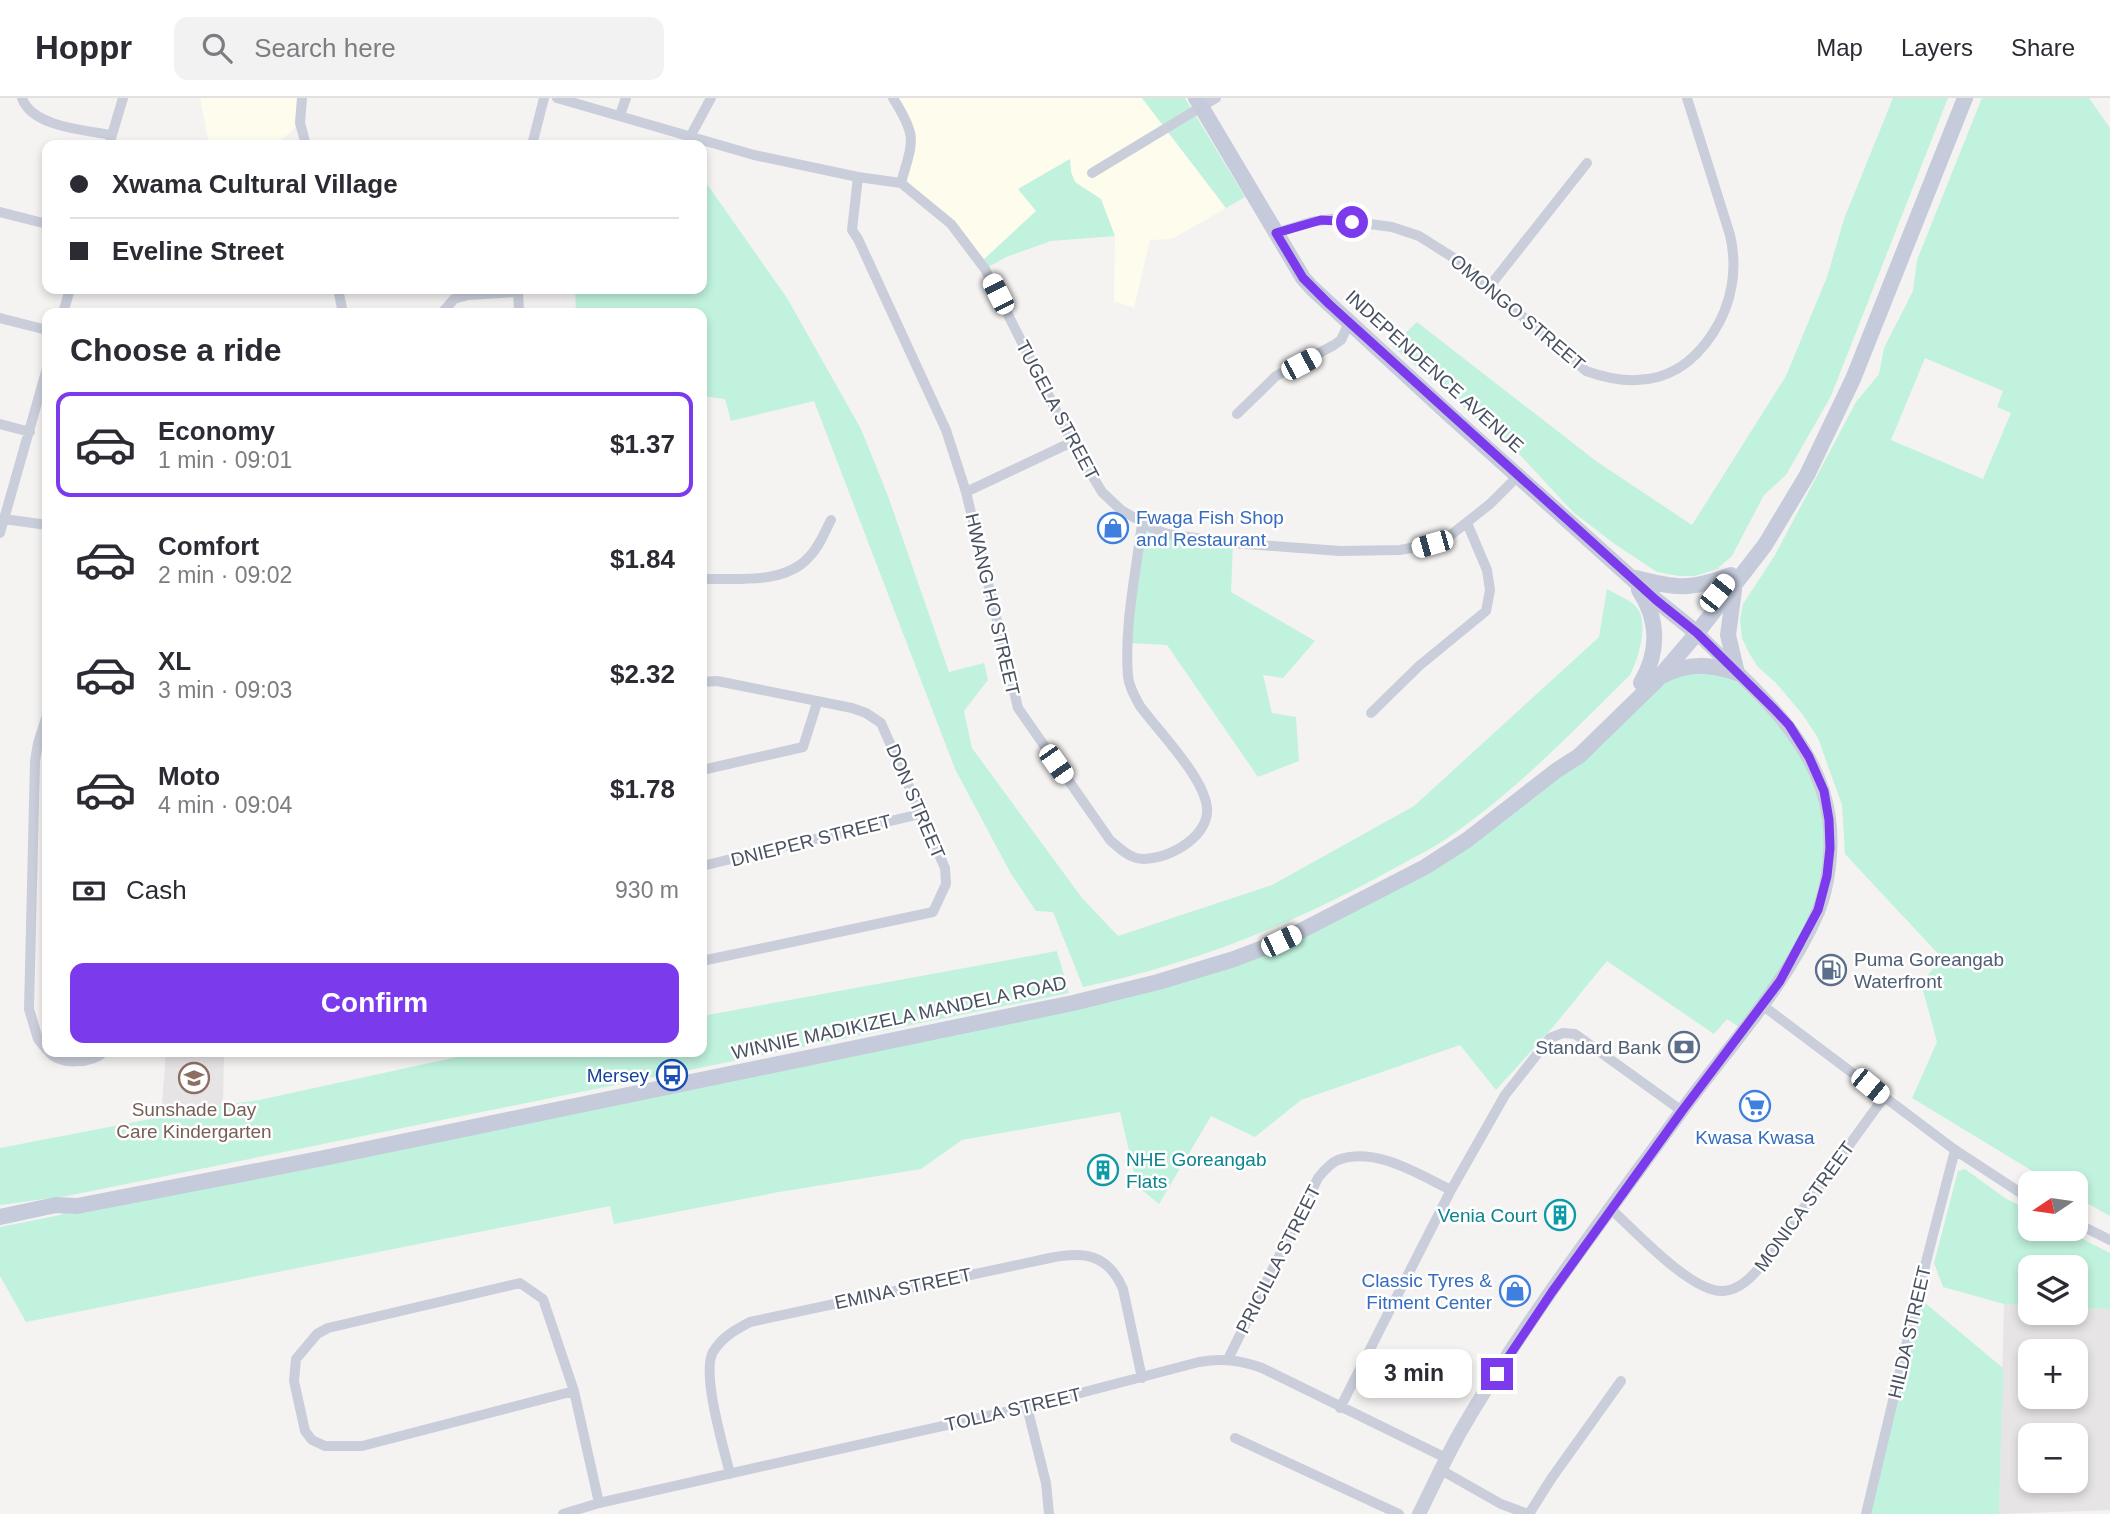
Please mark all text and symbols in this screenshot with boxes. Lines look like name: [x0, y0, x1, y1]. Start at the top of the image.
search box: [174, 17, 664, 80]
text: Hoppr: [35, 29, 132, 66]
icon: search: [198, 29, 236, 67]
text: Search here: [254, 33, 396, 63]
text: Map: [1816, 34, 1863, 61]
text: Layers: [1901, 34, 1973, 61]
text: Share: [2011, 34, 2075, 61]
text: Xwama Cultural Village: [112, 169, 398, 199]
route start: [1336, 206, 1368, 238]
text: Eveline Street: [112, 236, 284, 266]
street label: OMONGO STREET: [1446, 250, 1589, 375]
car: [980, 271, 1017, 317]
street label: INDEPENDENCE AVENUE: [1341, 286, 1528, 457]
text: Choose a ride: [70, 332, 282, 368]
street label: TUGELA STREET: [1012, 337, 1103, 484]
car: [1278, 345, 1325, 383]
icon: car: [74, 413, 137, 476]
text: Economy: [158, 416, 275, 446]
text: $1.37: [610, 429, 675, 459]
text: 1 min · 09:01: [158, 447, 292, 473]
place label: Fwaga Fish Shop and Restaurant: [1136, 507, 1284, 550]
street label: HWANG HO STREET: [961, 511, 1024, 698]
shop icon: Fwaga Fish Shop and Restaurant: [1096, 511, 1130, 545]
icon: car: [74, 528, 137, 591]
car: [1409, 528, 1456, 560]
text: Comfort: [158, 531, 259, 561]
text: $1.84: [610, 544, 675, 574]
text: 2 min · 09:02: [158, 562, 292, 588]
car: [1696, 570, 1739, 616]
icon: car: [74, 643, 137, 706]
text: XL: [158, 646, 191, 676]
text: $2.32: [610, 659, 675, 689]
text: 3 min · 09:03: [158, 677, 292, 703]
street label: DON STREET: [882, 741, 949, 862]
car: [1036, 741, 1077, 787]
icon: car: [74, 758, 137, 821]
text: Moto: [158, 761, 220, 791]
text: $1.78: [610, 774, 675, 804]
text: 4 min · 09:04: [158, 792, 292, 818]
street label: DNIEPER STREET: [729, 810, 894, 871]
icon: cash: [70, 872, 108, 910]
text: Cash: [126, 875, 187, 905]
text: 930 m: [615, 877, 679, 903]
car: [1258, 922, 1305, 960]
place label: Puma Goreangab Waterfront: [1854, 949, 2004, 992]
fuel station icon: Puma Goreangab Waterfront: [1814, 953, 1848, 987]
button: Confirm: [70, 963, 679, 1043]
street label: WINNIE MADIKIZELA MANDELA ROAD: [730, 972, 1069, 1063]
bank icon: Standard Bank: [1667, 1030, 1701, 1064]
place label: Standard Bank: [1535, 1037, 1661, 1058]
bus stop icon: Mersey: [655, 1058, 689, 1092]
school or university icon: Sunshade Day Care Kindergarten: [177, 1061, 211, 1095]
place label: Mersey: [587, 1065, 649, 1086]
car: [1848, 1065, 1893, 1107]
supermarket icon: Kwasa Kwasa: [1738, 1089, 1772, 1123]
place label: Sunshade Day Care Kindergarten: [116, 1099, 272, 1142]
place label: Kwasa Kwasa: [1695, 1127, 1815, 1148]
street label: MONICA STREET: [1750, 1137, 1859, 1275]
place label: NHE Goreangab Flats: [1126, 1149, 1266, 1192]
building icon: NHE Goreangab Flats: [1086, 1153, 1120, 1187]
north arrow: [2018, 1171, 2088, 1241]
map controls: [2018, 1171, 2088, 1493]
street label: PRICILLA STREET: [1232, 1181, 1325, 1337]
building icon: Venia Court: [1543, 1198, 1577, 1232]
place label: Venia Court: [1438, 1205, 1538, 1226]
button: layers: [2018, 1255, 2088, 1325]
street label: EMINA STREET: [833, 1264, 974, 1313]
street label: HILDA STREET: [1884, 1264, 1935, 1400]
place label: Classic Tyres & Fitment Center: [1361, 1270, 1493, 1313]
shop icon: Classic Tyres & Fitment Center: [1498, 1274, 1532, 1308]
button: +: [2018, 1339, 2088, 1409]
callout: 3 min: [1357, 1350, 1472, 1398]
route end: [1481, 1358, 1513, 1390]
text: 3 min: [1384, 1360, 1444, 1386]
street label: TOLLA STREET: [943, 1384, 1084, 1435]
button: −: [2018, 1423, 2088, 1493]

